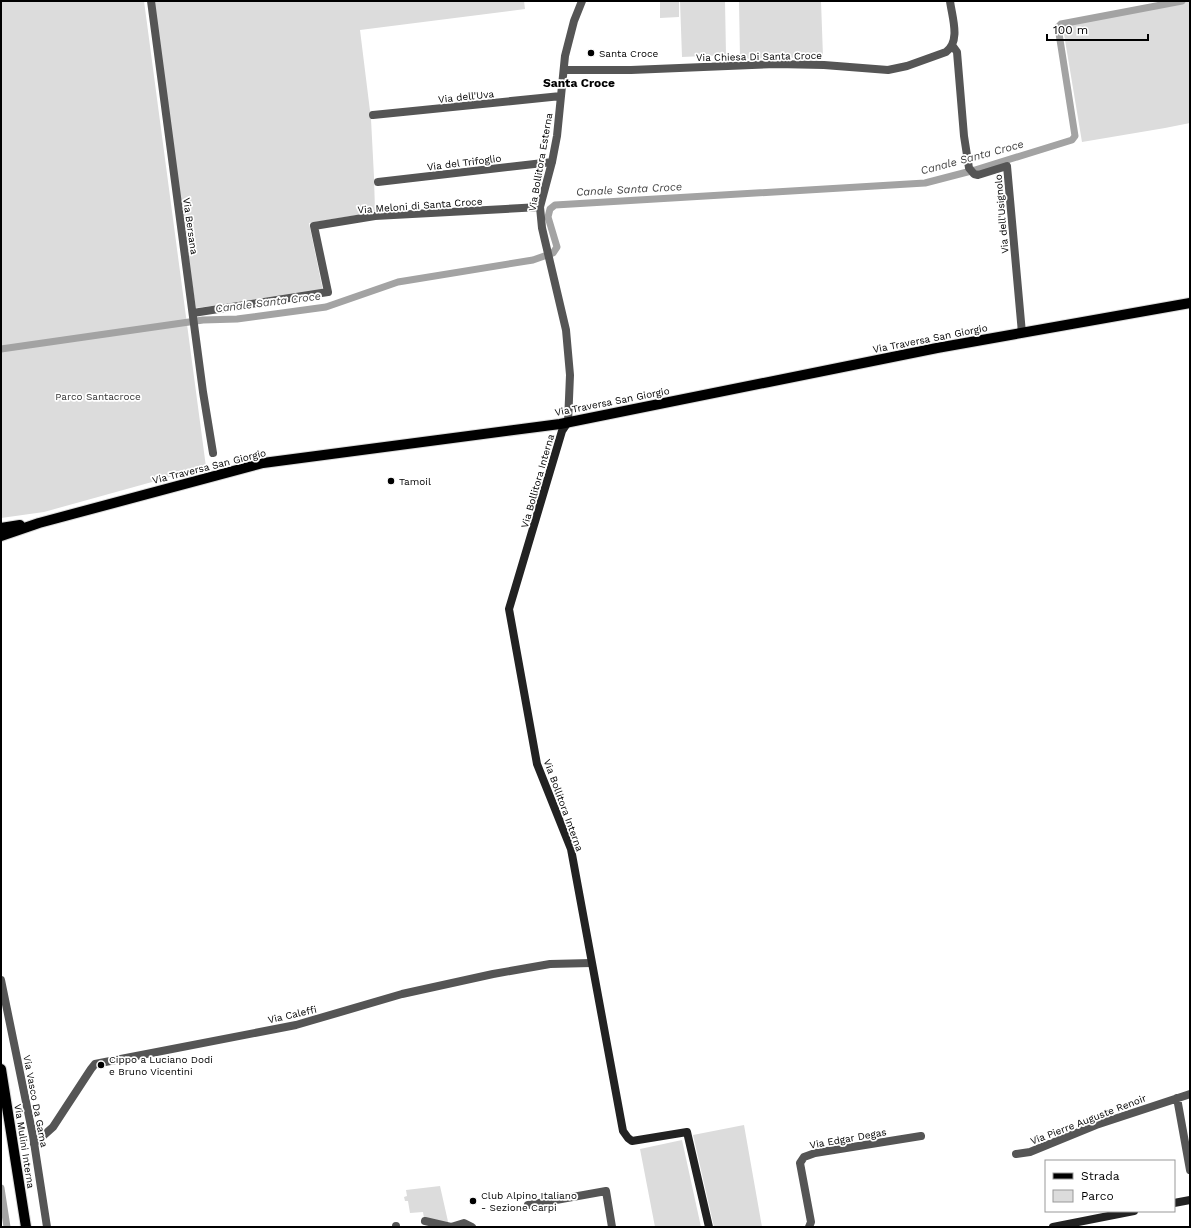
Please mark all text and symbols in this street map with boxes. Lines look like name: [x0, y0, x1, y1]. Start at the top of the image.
scale bar: [1047, 16, 1148, 42]
text: 100 m: [1053, 23, 1088, 37]
marker: Santa Croce: [586, 48, 596, 58]
place label: Santa Croce: [599, 48, 658, 59]
street label: Via Chiesa Di Santa Croce: [696, 50, 822, 63]
district label: Santa Croce: [543, 76, 615, 90]
street label: Via dell'Uva: [438, 88, 495, 105]
street label: Via Bollitora Esterna: [526, 112, 555, 212]
water label: Canale Santa Croce: [919, 137, 1025, 177]
street label: Via del Trifoglio: [426, 152, 502, 173]
street label: Via dell'Usignolo: [993, 174, 1010, 254]
water label: Canale Santa Croce: [576, 180, 682, 199]
street label: Via Meloni di Santa Croce: [357, 196, 483, 215]
street label: Via Bersana: [181, 197, 200, 255]
water label: Canale Santa Croce: [215, 290, 322, 315]
street label: Via Traversa San Giorgio: [872, 322, 988, 355]
street label: Via Traversa San Giorgio: [554, 385, 670, 418]
park label: Parco Santacroce: [55, 391, 141, 402]
street label: Via Bollitora Interna: [519, 433, 556, 529]
street label: Via Traversa San Giorgio: [151, 447, 267, 486]
marker: Tamoil: [386, 476, 396, 486]
place label: Tamoil: [399, 476, 431, 487]
street label: Via Bollitora Interna: [542, 758, 585, 853]
street label: Via Caleffi: [267, 1004, 318, 1025]
street label: Via Vasco Da Gama: [21, 1054, 50, 1148]
place label: Cippo a Luciano Dodi e Bruno Vicentini: [109, 1054, 213, 1077]
marker: Cippo a Luciano Dodi e Bruno Vicentini: [96, 1060, 106, 1070]
street label: Via Pierre Auguste Renoir: [1029, 1092, 1148, 1147]
street label: Via Mulini Interna: [12, 1103, 37, 1190]
street label: Via Edgar Degas: [809, 1126, 887, 1151]
legend: [1045, 1160, 1175, 1212]
text: Strada: [1081, 1169, 1120, 1183]
text: Parco: [1081, 1189, 1114, 1203]
place label: Club Alpino Italiano - Sezione Carpi: [481, 1190, 577, 1213]
marker: Club Alpino Italiano - Sezione Carpi: [468, 1196, 478, 1206]

